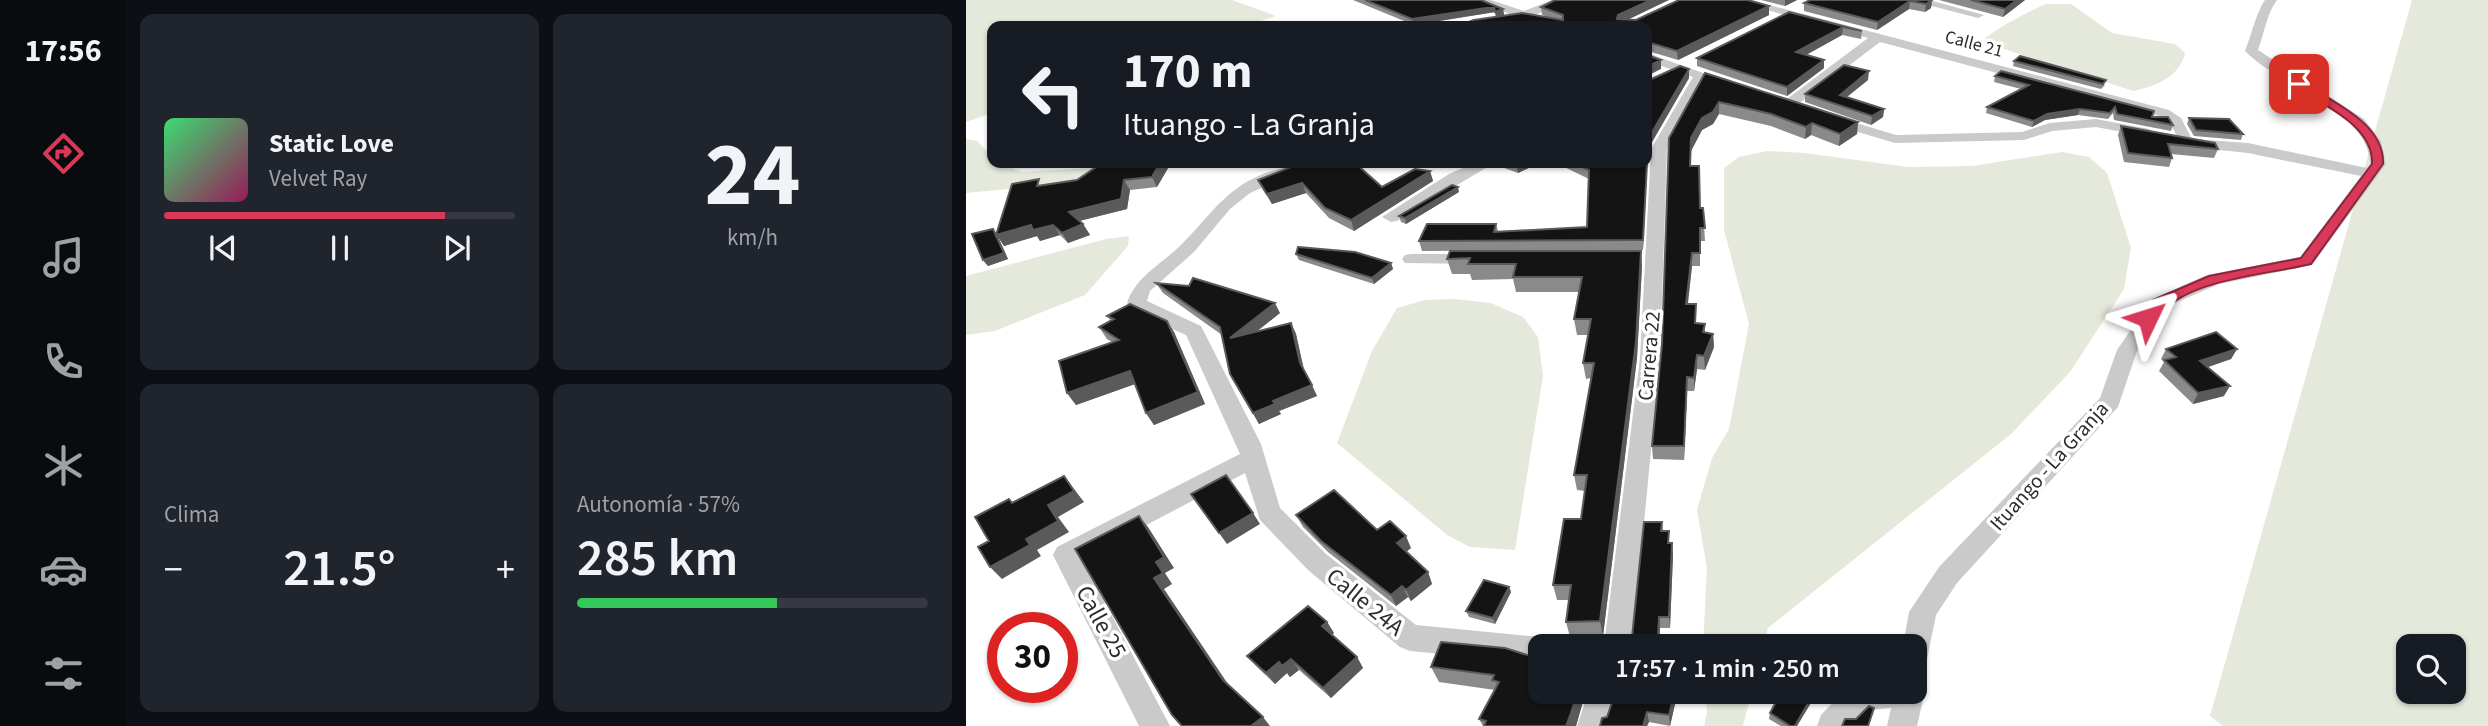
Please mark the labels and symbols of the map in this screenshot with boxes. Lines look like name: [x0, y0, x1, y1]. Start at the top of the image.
street label: Calle 21: [1942, 24, 2006, 64]
pin: [2269, 54, 2329, 114]
position arrow: [2111, 281, 2185, 355]
street label: Carrera 22: [1630, 310, 1668, 402]
street label: Ituango - La Granja: [1983, 395, 2115, 537]
street label: Calle 24A: [1318, 560, 1412, 644]
street label: Calle 25: [1067, 579, 1135, 665]
speed limit sign: 30: [987, 612, 1078, 703]

